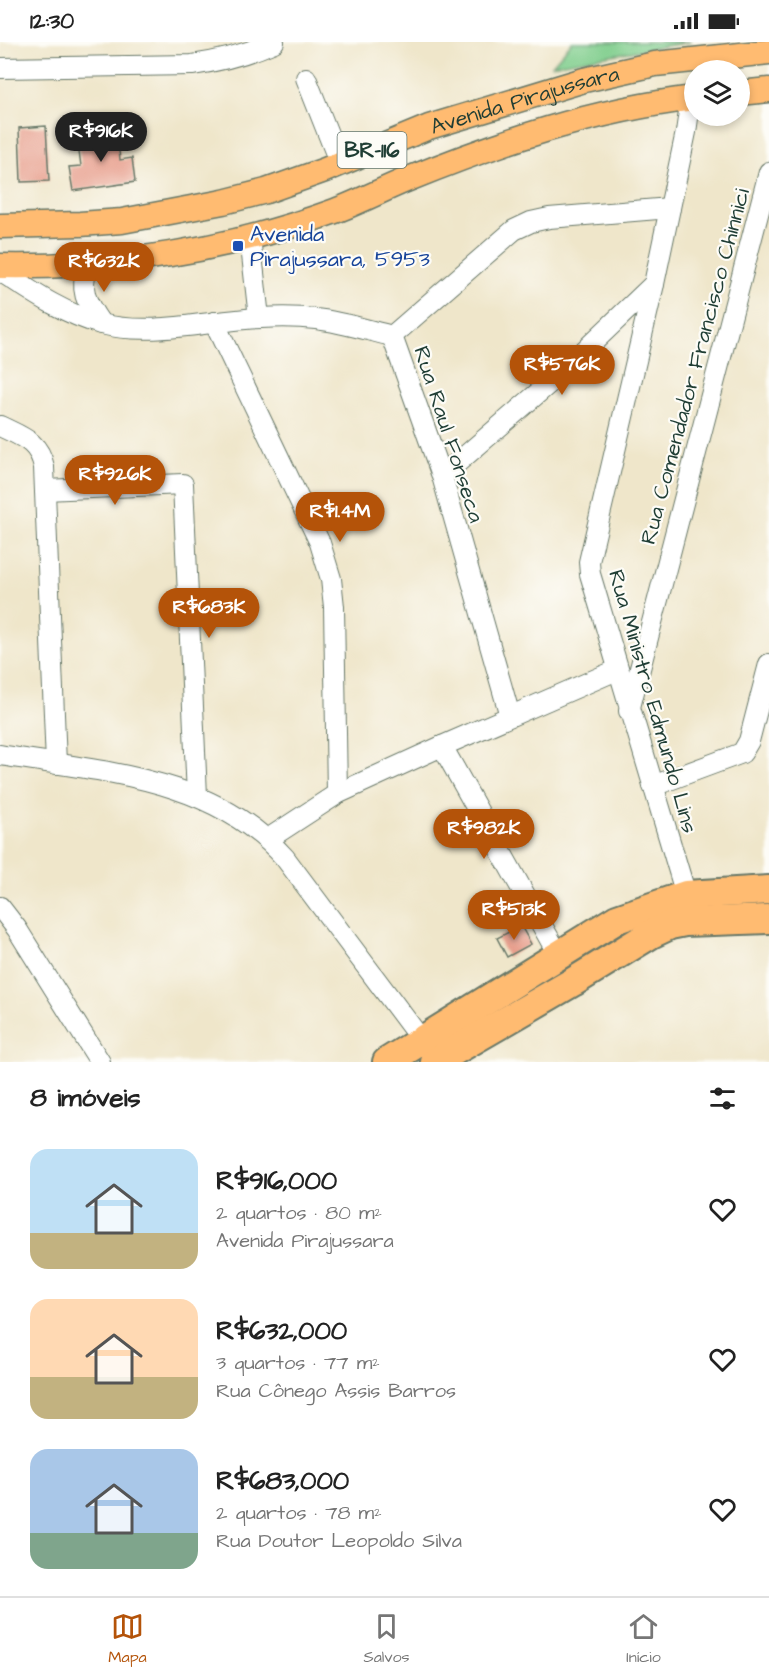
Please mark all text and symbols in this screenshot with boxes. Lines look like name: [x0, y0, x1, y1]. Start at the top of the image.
text: 12:30: [30, 6, 74, 37]
street label: Avenida Pirajussara: [427, 59, 622, 143]
map controls: [684, 60, 750, 126]
button: layers: [684, 60, 750, 126]
pin: R$916K: [52, 112, 150, 163]
text: R$916K: [69, 117, 133, 145]
road number: BR-116: [338, 132, 406, 168]
street label: Rua Comendador Francisco Chinnici: [633, 185, 758, 548]
place label: Avenida Pirajussara, 5953: [250, 219, 430, 275]
marker: Avenida Pirajussara, 5953: [231, 239, 245, 253]
pin: R$632K: [55, 242, 153, 293]
text: R$632K: [68, 247, 140, 275]
street label: Rua Raul Fonseca: [405, 342, 492, 527]
pin: R$576K: [513, 345, 611, 396]
text: R$576K: [524, 350, 600, 378]
pin: R$926K: [66, 455, 164, 506]
text: R$926K: [79, 460, 151, 488]
pin: R$1.4M: [291, 492, 389, 543]
text: R$1.4M: [310, 497, 370, 525]
street label: Rua Ministro Edmundo Lins: [600, 566, 705, 837]
pin: R$683K: [160, 588, 258, 639]
text: R$683K: [172, 593, 246, 621]
pin: R$982K: [435, 809, 533, 860]
text: R$982K: [447, 814, 521, 842]
pin: R$513K: [465, 890, 563, 941]
text: R$513K: [482, 895, 546, 923]
text: 8 imóveis: [30, 1080, 141, 1116]
icon: filters: [706, 1082, 739, 1115]
text: R$916,000: [216, 1163, 337, 1199]
icon: home: [78, 1173, 150, 1245]
icon: heart: [706, 1193, 739, 1226]
text: 2 quartos · 80 m²: [216, 1199, 382, 1227]
text: Avenida Pirajussara: [216, 1227, 394, 1255]
text: R$632,000: [216, 1313, 347, 1349]
icon: home: [78, 1323, 150, 1395]
icon: heart: [706, 1343, 739, 1376]
text: 3 quartos · 77 m²: [216, 1349, 380, 1377]
text: Rua Cônego Assis Barros: [216, 1377, 456, 1405]
text: R$683,000: [216, 1463, 349, 1499]
icon: home: [78, 1473, 150, 1545]
icon: heart: [706, 1493, 739, 1526]
text: 2 quartos · 78 m²: [216, 1499, 382, 1527]
text: Rua Doutor Leopoldo Silva: [216, 1527, 462, 1555]
tab: Mapa: [108, 1610, 147, 1668]
tab: Salvos: [363, 1610, 410, 1668]
tab: Início: [626, 1610, 661, 1668]

